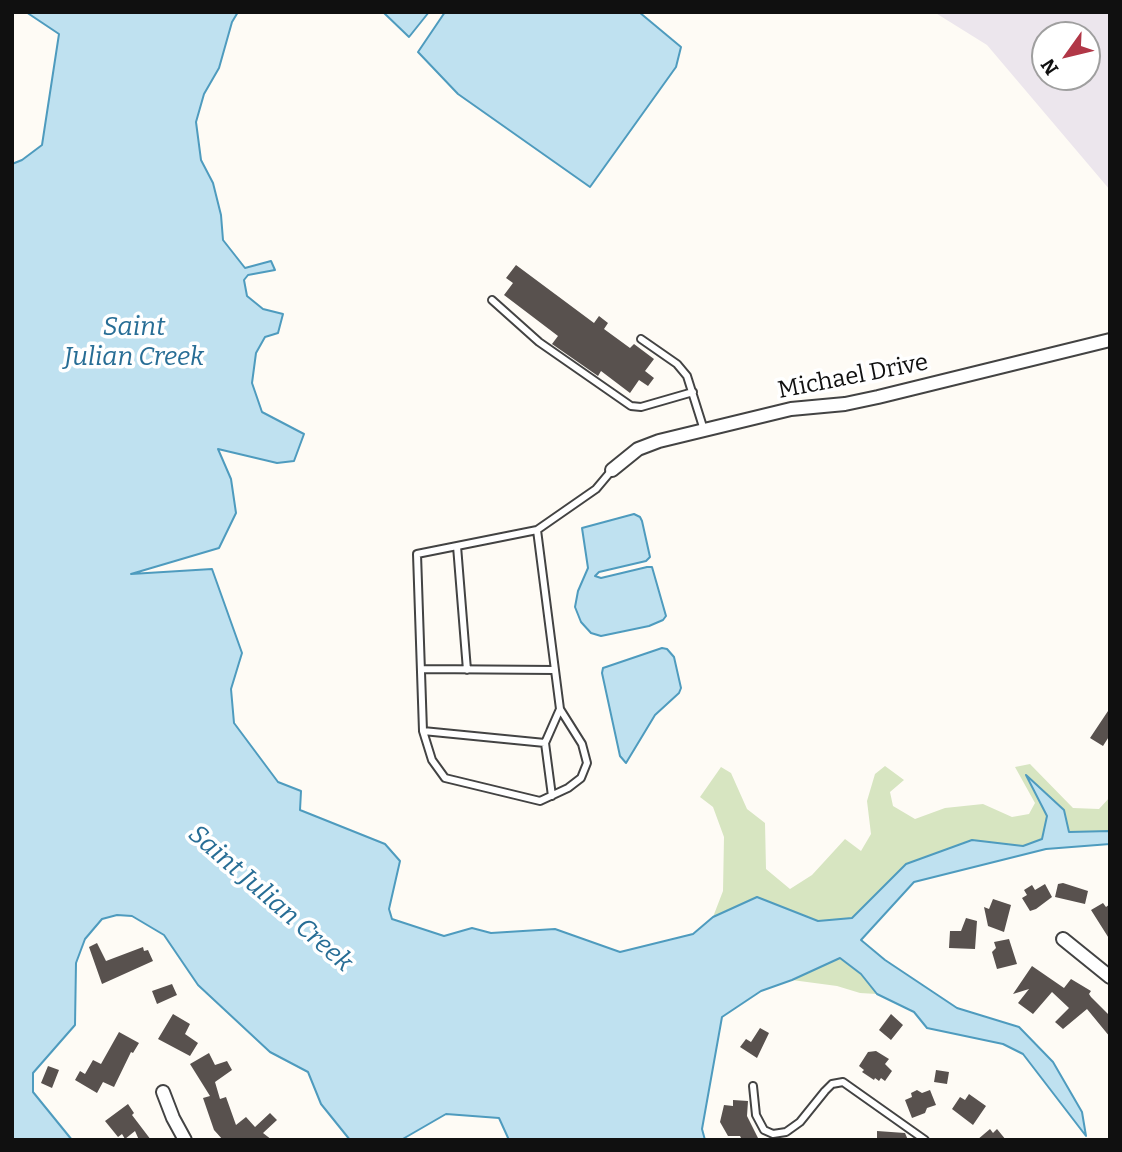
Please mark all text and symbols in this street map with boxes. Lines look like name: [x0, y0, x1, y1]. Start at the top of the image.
north arrow: [1031, 21, 1101, 91]
text: N: [1036, 54, 1063, 79]
water label: Saint Julian Creek: [64, 312, 204, 374]
street label: Michael Drive: [775, 348, 931, 406]
water label: Saint Julian Creek: [181, 819, 359, 979]

